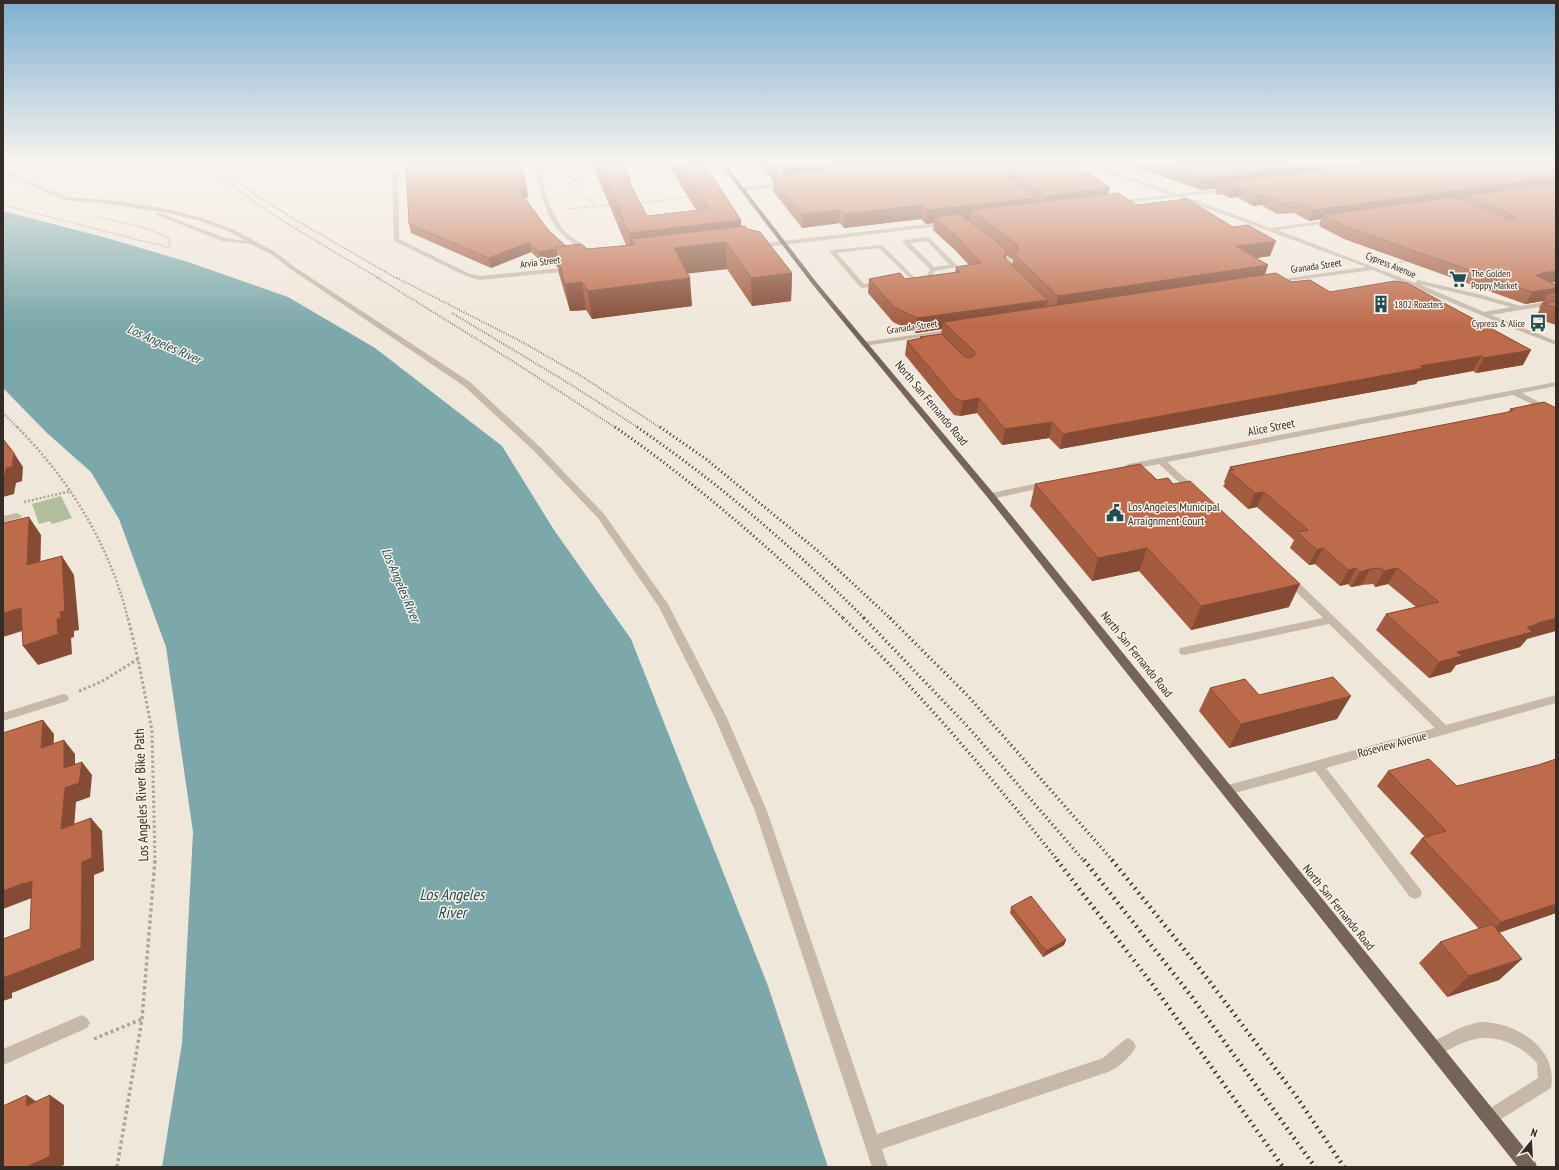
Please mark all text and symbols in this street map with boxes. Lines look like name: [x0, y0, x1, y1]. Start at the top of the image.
street label: Cypress Avenue: [1364, 249, 1418, 281]
street label: Arvia Street: [519, 253, 561, 271]
street label: Granada Street: [1290, 256, 1343, 276]
place label: The Golden Poppy Market: [1471, 267, 1518, 292]
supermarket icon: The Golden Poppy Market: [1448, 269, 1468, 289]
building icon: 1802 Roasters: [1371, 294, 1391, 314]
place label: 1802 Roasters: [1394, 298, 1444, 311]
bus stop icon: Cypress & Alice: [1528, 313, 1548, 333]
street label: Granada Street: [886, 317, 939, 337]
place label: Cypress & Alice: [1472, 317, 1525, 330]
water label: Los Angeles River: [125, 320, 206, 369]
street label: North San Fernando Road: [892, 358, 972, 448]
street label: Alice Street: [1246, 415, 1296, 439]
place label: Los Angeles Municipal Arraignment Court: [1128, 499, 1220, 528]
public building icon: Los Angeles Municipal Arraignment Court: [1105, 503, 1125, 523]
water label: Los Angeles River: [378, 545, 425, 627]
street label: North San Fernando Road: [1098, 608, 1176, 700]
street label: Los Angeles River Bike Path: [130, 728, 152, 862]
street label: Roseview Avenue: [1356, 728, 1428, 760]
street label: North San Fernando Road: [1300, 861, 1378, 953]
water label: Los Angeles River: [419, 884, 486, 922]
north arrow: [1511, 1122, 1551, 1162]
text: N: [1529, 1125, 1539, 1140]

